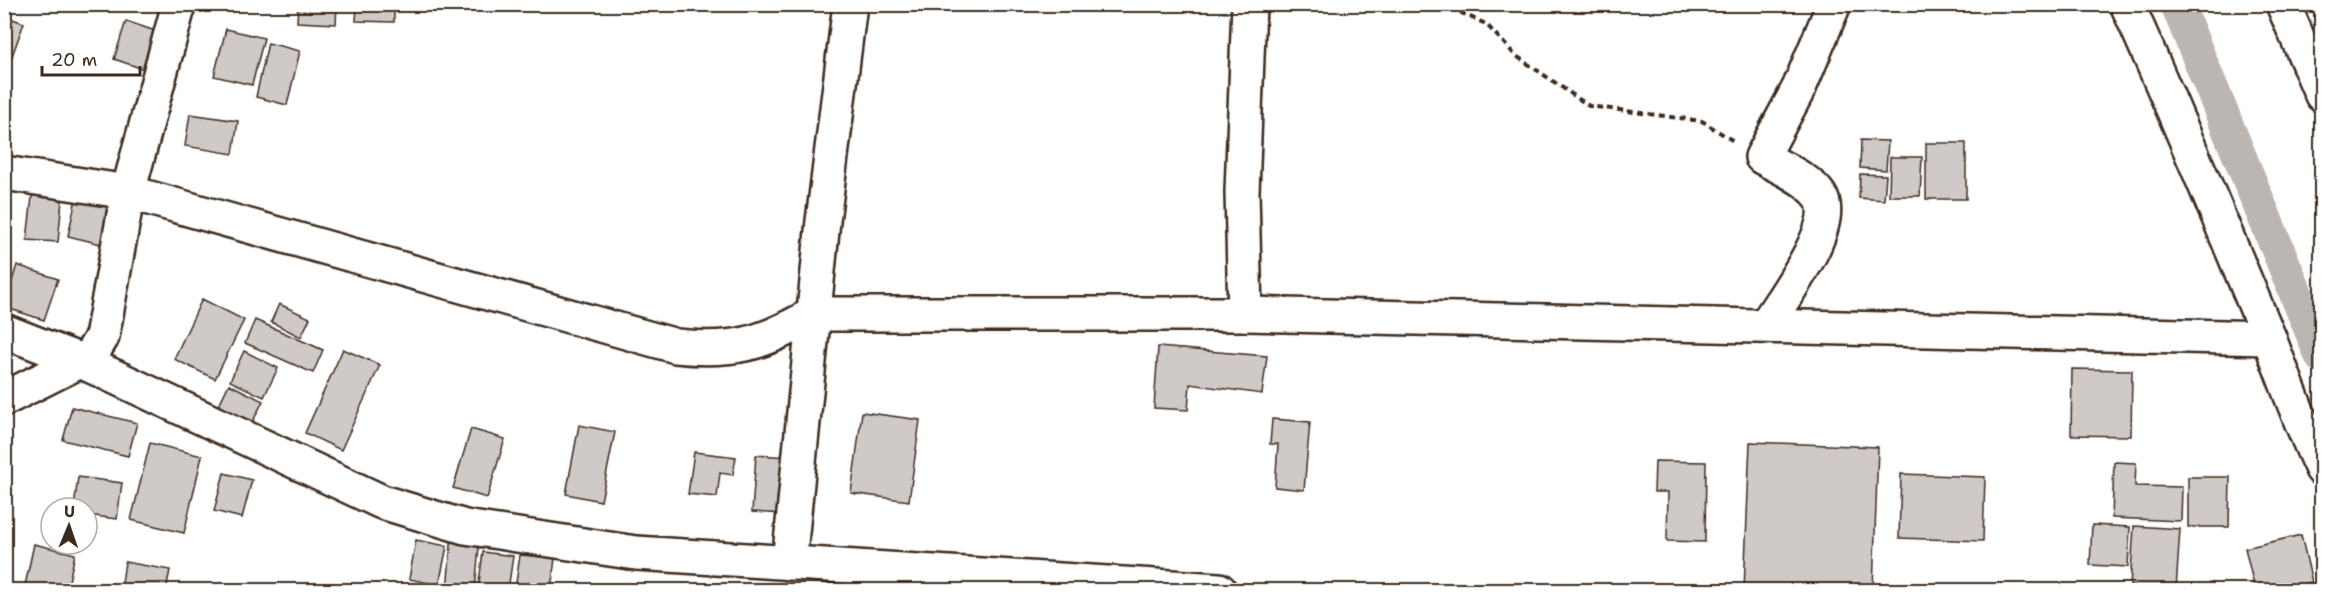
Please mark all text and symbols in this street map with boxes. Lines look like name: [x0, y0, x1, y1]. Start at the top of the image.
scale bar: [42, 39, 140, 77]
text: 20 m: [51, 48, 97, 72]
north arrow: [39, 496, 99, 556]
text: U: [64, 501, 75, 522]

